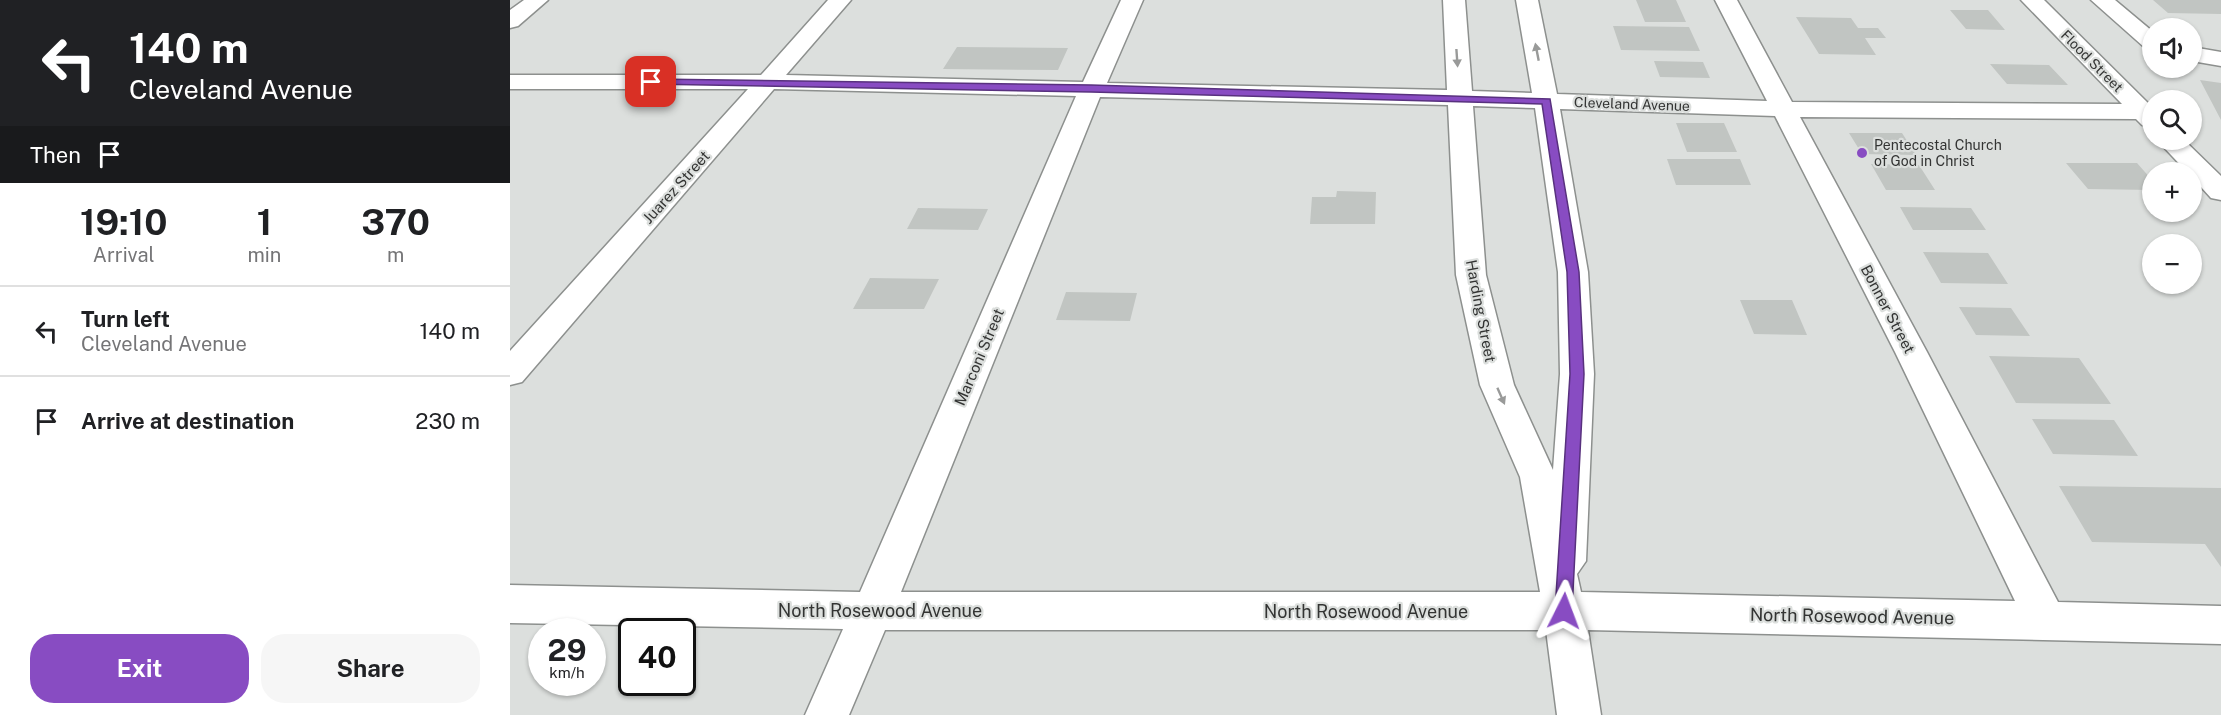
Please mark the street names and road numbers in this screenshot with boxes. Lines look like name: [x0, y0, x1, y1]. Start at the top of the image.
street label: Flood Street: [2058, 27, 2126, 95]
street label: Cleveland Avenue: [1574, 94, 1690, 114]
street label: Juarez Street: [639, 147, 713, 227]
street label: Harding Street: [1463, 258, 1499, 364]
street label: Bonner Street: [1858, 262, 1919, 356]
street label: Marconi Street: [951, 306, 1007, 408]
street label: North Rosewood Avenue: [778, 600, 982, 621]
street label: North Rosewood Avenue: [1264, 601, 1468, 622]
street label: North Rosewood Avenue: [1750, 604, 1954, 628]

